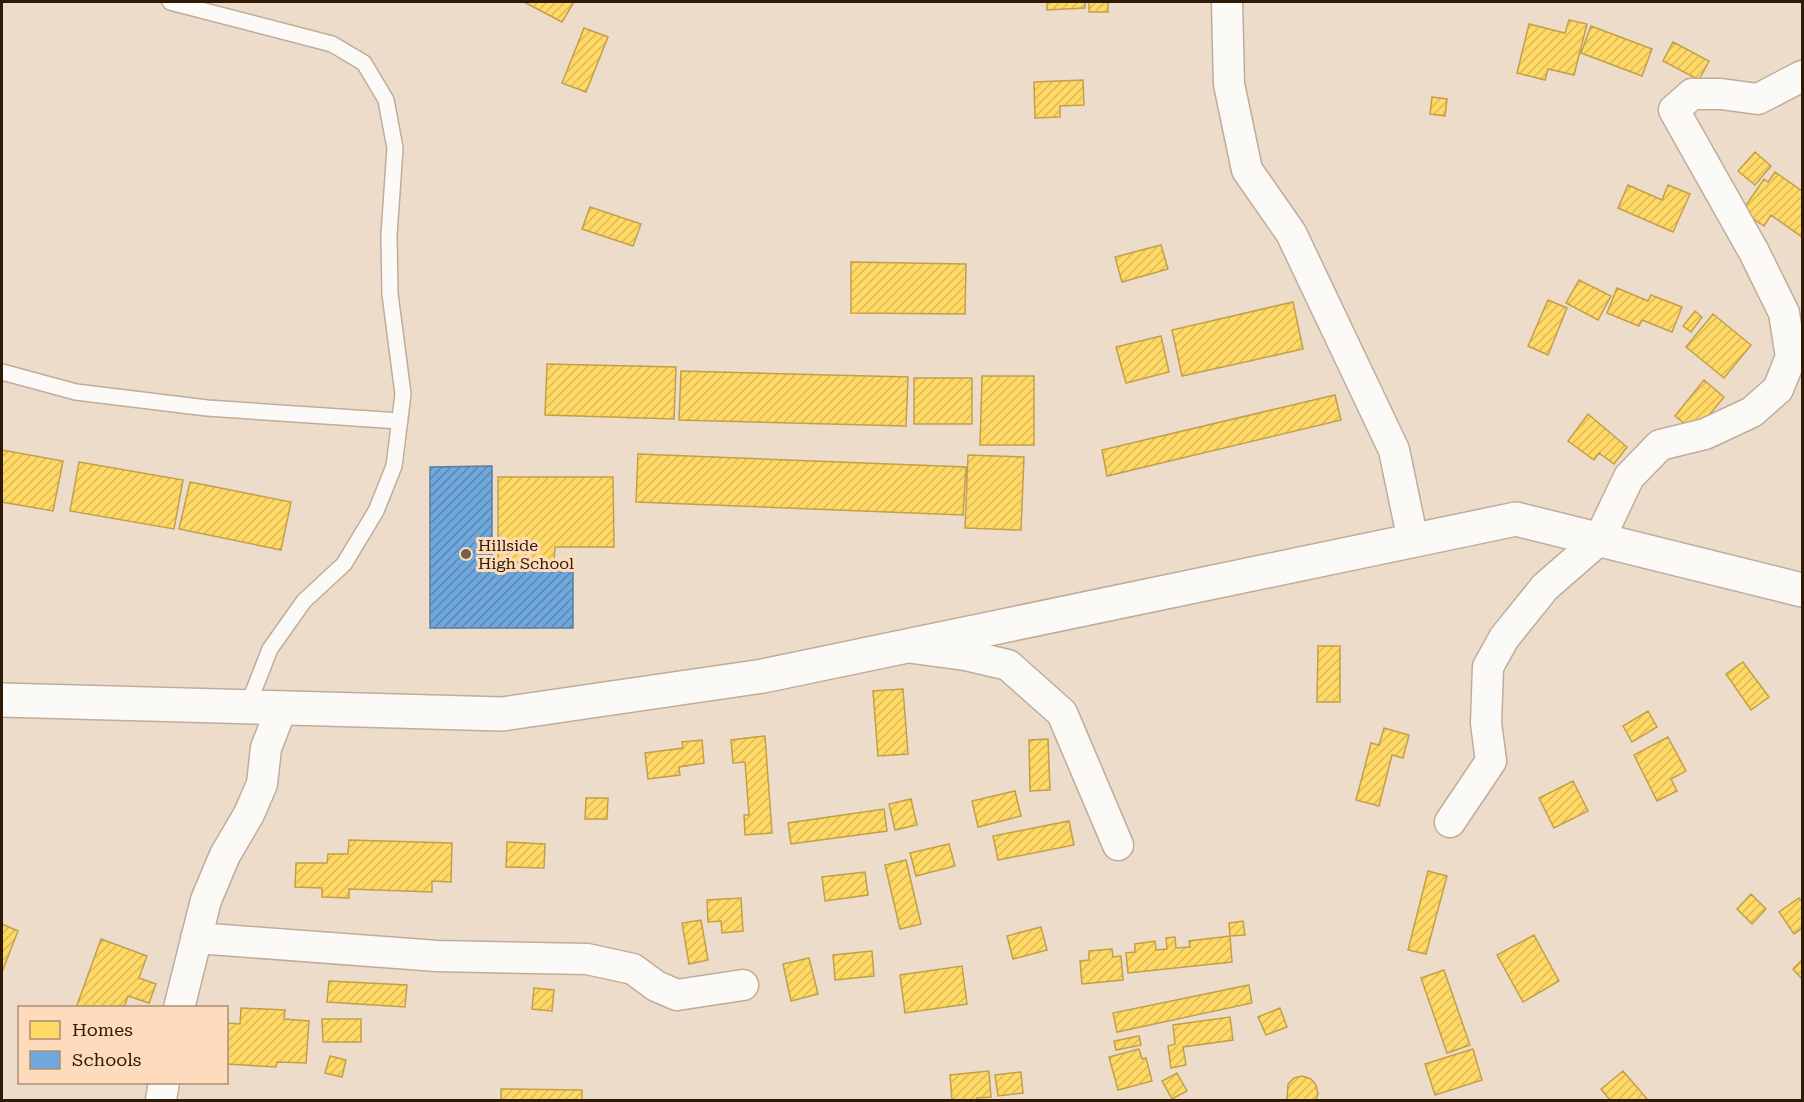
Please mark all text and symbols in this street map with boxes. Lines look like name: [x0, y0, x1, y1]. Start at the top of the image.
place label: Hillside High School: [478, 536, 574, 573]
marker: Hillside High School: [459, 547, 473, 561]
legend: [18, 1006, 228, 1084]
text: Homes: [72, 1019, 133, 1040]
text: Schools: [72, 1049, 141, 1070]

